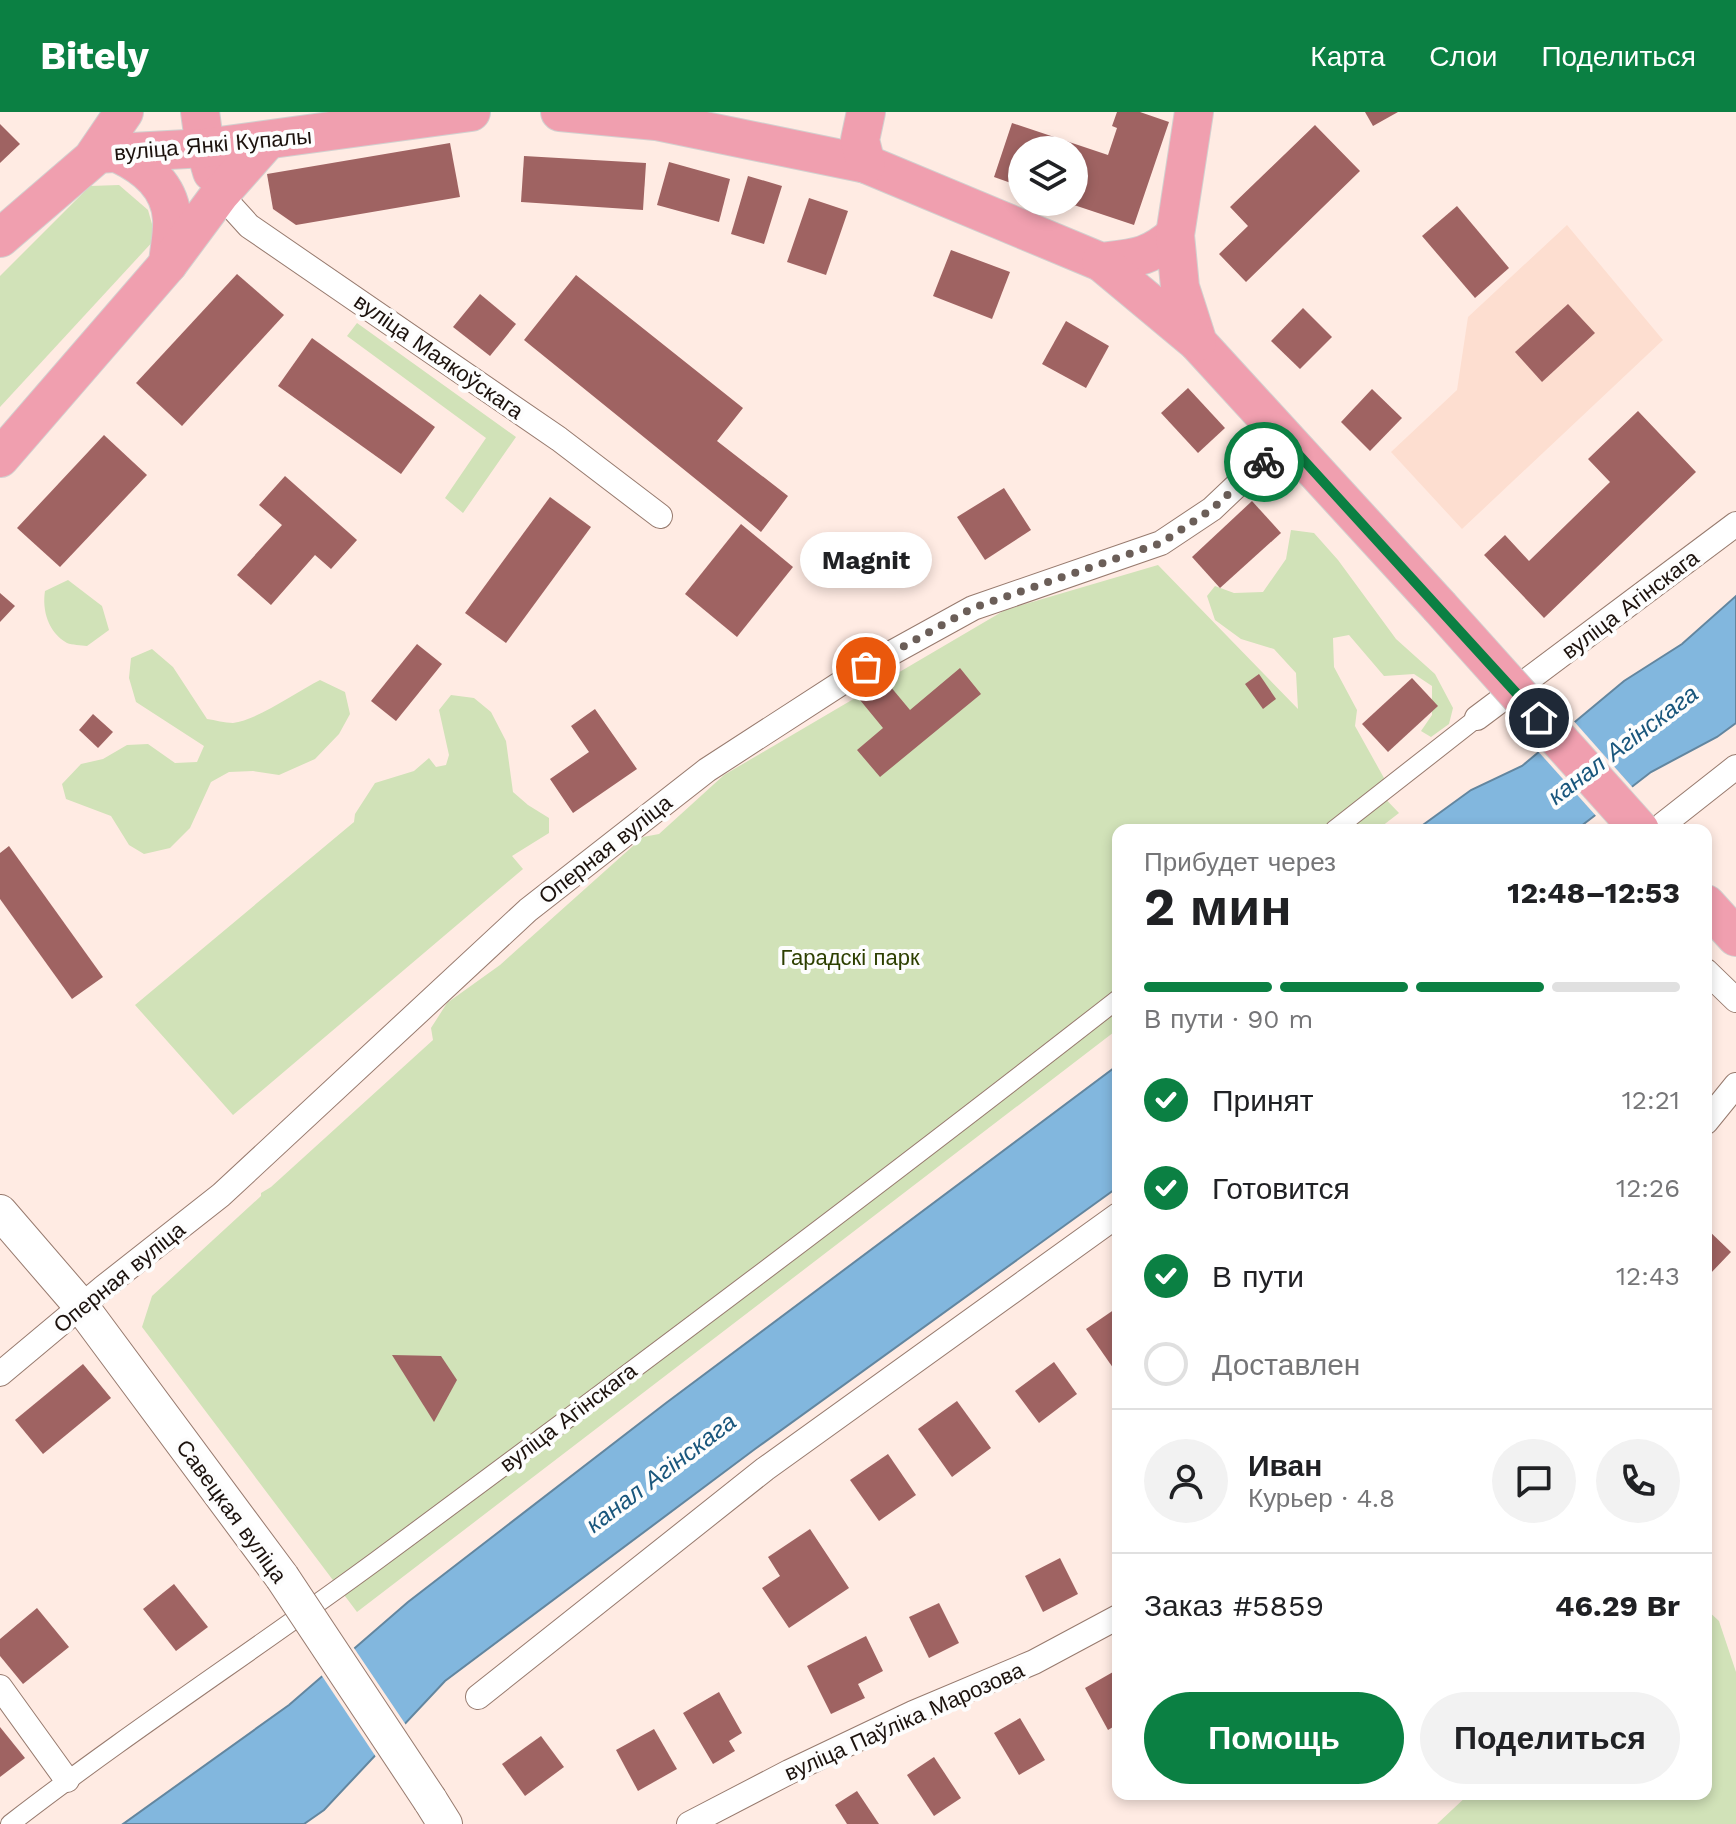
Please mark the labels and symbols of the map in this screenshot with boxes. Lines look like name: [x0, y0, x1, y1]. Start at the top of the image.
street label: вуліца Янкі Купалы: [113, 123, 313, 166]
street label: вуліца Маякоўскага: [349, 289, 529, 425]
courier: [1224, 422, 1304, 502]
callout: Magnit: [800, 531, 932, 587]
street label: вуліца Агінскага: [1557, 544, 1704, 664]
pin: [832, 633, 900, 701]
water label: канал Агінскага: [1542, 679, 1704, 811]
pin: [1505, 684, 1573, 752]
street label: Оперная вуліца: [534, 789, 677, 909]
park label: Гарадскі парк: [780, 945, 920, 970]
street label: Оперная вуліца: [49, 1216, 191, 1338]
street label: вуліца Агінскага: [495, 1357, 642, 1477]
water label: канал Агінскага: [580, 1407, 742, 1539]
street label: Савецкая вуліца: [171, 1435, 292, 1588]
street label: вуліца Паўліка Марозова: [781, 1657, 1028, 1786]

